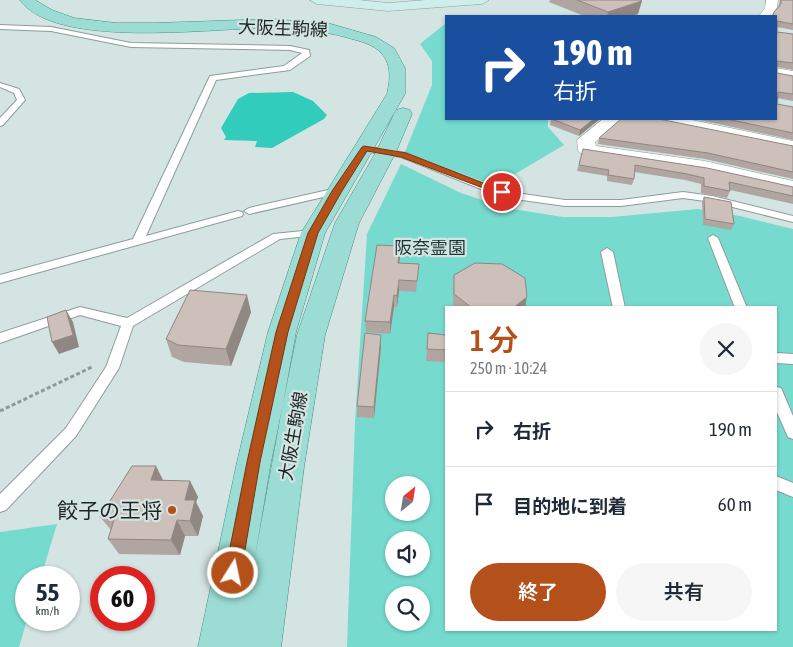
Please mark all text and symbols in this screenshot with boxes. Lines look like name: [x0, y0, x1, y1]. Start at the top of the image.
street label: 大阪生駒線: [238, 16, 328, 40]
text: 190 m: [553, 32, 632, 72]
icon: right: [470, 35, 535, 100]
text: 右折: [553, 78, 597, 104]
pin: [481, 171, 523, 213]
icon: arrive: [488, 178, 516, 206]
park label: 阪奈霊園: [394, 237, 466, 258]
text: 1 分: [470, 323, 518, 357]
button: close: [700, 323, 752, 375]
text: 250 m · 10:24: [470, 359, 547, 377]
street label: 大阪生駒線: [275, 390, 311, 482]
icon: right: [470, 415, 498, 443]
text: 190 m: [709, 418, 752, 440]
text: 右折: [513, 420, 551, 442]
north arrow: [385, 476, 430, 521]
map controls: [385, 476, 430, 631]
icon: arrive: [470, 490, 498, 518]
text: 60 m: [718, 493, 752, 515]
text: 目的地に到着: [513, 495, 627, 517]
place label: 餃子の王将: [57, 498, 162, 522]
marker: 餃子の王将: [166, 504, 178, 516]
button: sound: [385, 531, 430, 576]
position arrow: [206, 546, 258, 598]
button: 終了: [470, 563, 606, 621]
button: 共有: [616, 563, 752, 621]
speed limit sign: 60: [90, 566, 155, 631]
text: 55: [36, 578, 59, 606]
button: search: [385, 586, 430, 631]
text: km/h: [36, 604, 59, 618]

